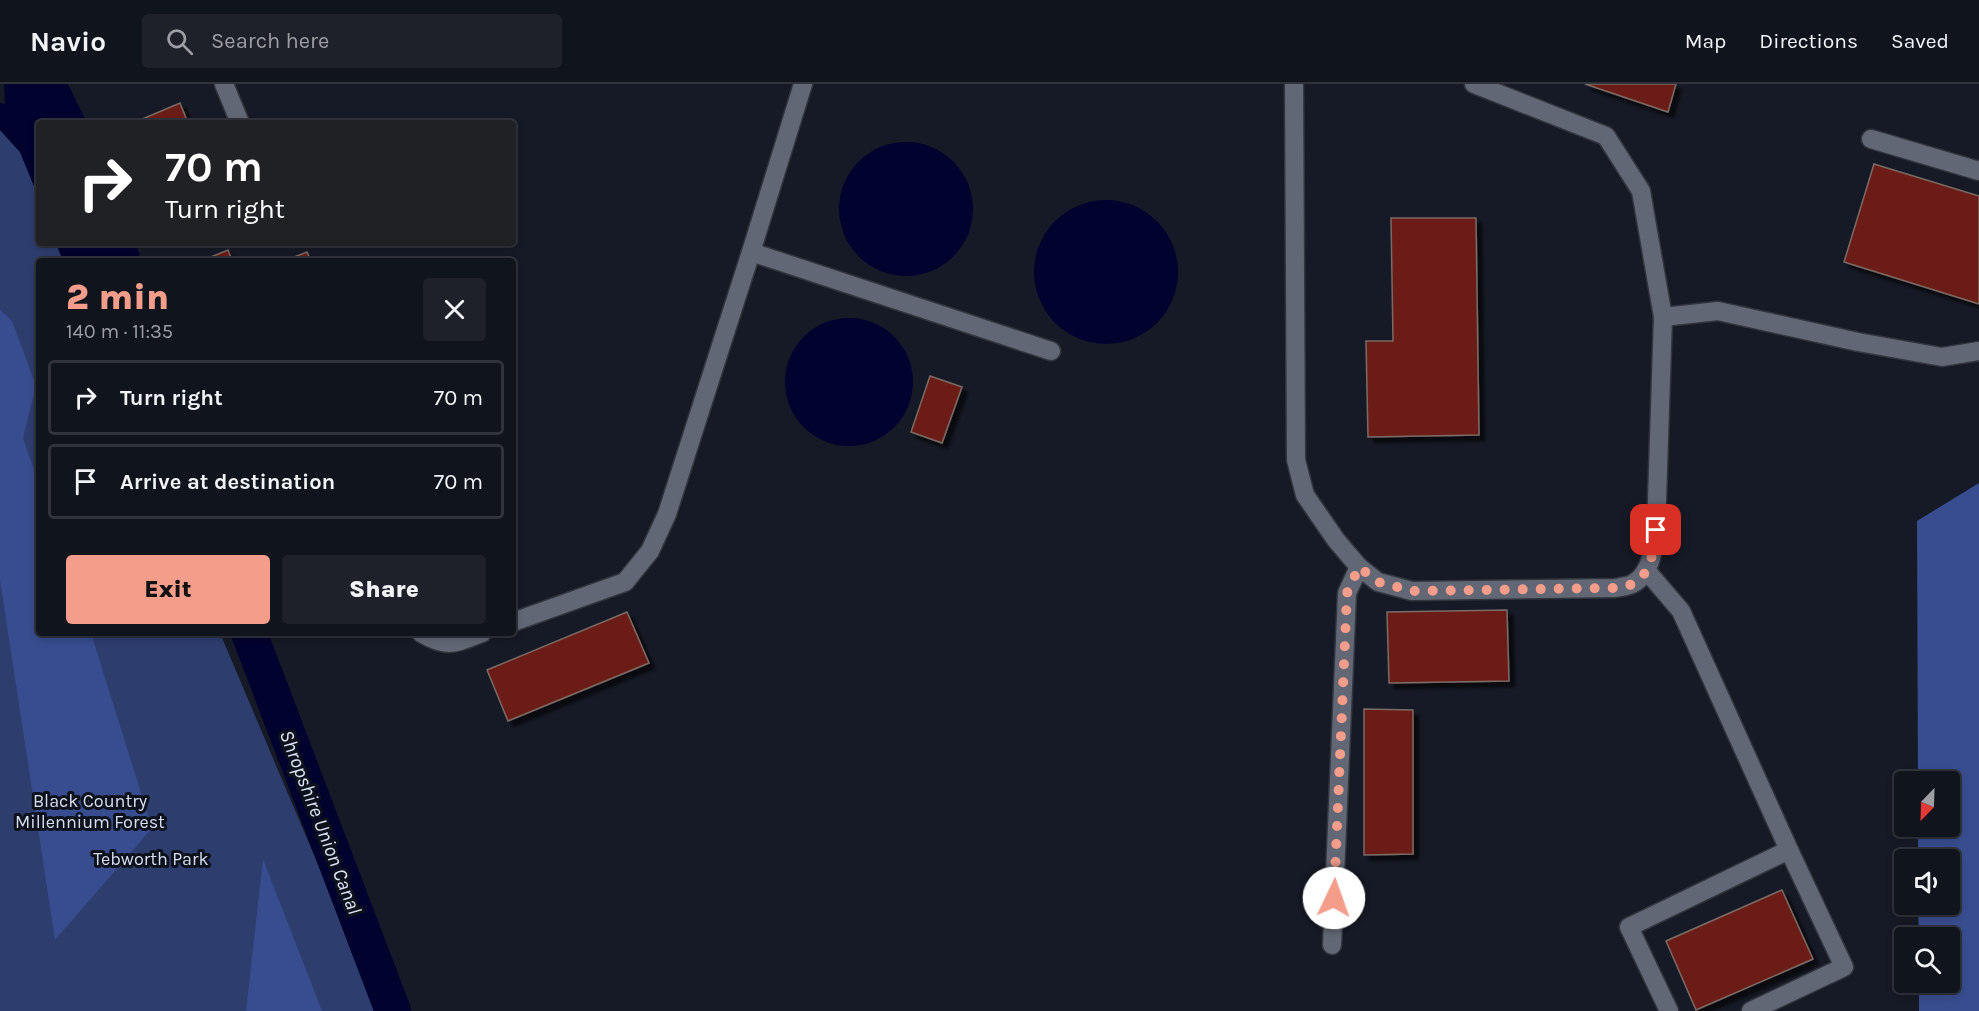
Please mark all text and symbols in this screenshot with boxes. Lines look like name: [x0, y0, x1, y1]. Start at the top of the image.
search box: [142, 14, 562, 68]
text: Navio: [30, 25, 106, 58]
icon: search: [163, 25, 196, 58]
text: Search here: [211, 28, 329, 54]
text: Map: [1685, 29, 1726, 53]
text: Directions: [1759, 29, 1858, 53]
text: Saved: [1891, 29, 1949, 53]
text: 70 m: [165, 142, 263, 192]
icon: right: [66, 144, 144, 222]
text: Turn right: [165, 193, 285, 225]
text: 2 min: [66, 276, 169, 318]
button: close: [423, 278, 486, 341]
text: 140 m · 11:35: [66, 320, 173, 343]
icon: right: [69, 381, 102, 414]
text: Turn right: [120, 385, 223, 411]
text: 70 m: [434, 385, 483, 411]
icon: arrive: [69, 465, 102, 498]
text: Arrive at destination: [120, 469, 335, 495]
text: 70 m: [434, 469, 483, 495]
pin: [1630, 504, 1681, 555]
icon: arrive: [1639, 513, 1672, 546]
button: Exit: [66, 555, 270, 624]
button: Share: [282, 555, 486, 624]
water label: Shropshire Union Canal: [275, 727, 366, 917]
north arrow: [1894, 771, 1960, 837]
map controls: [1894, 771, 1960, 993]
park label: Black Country Millennium Forest: [15, 790, 165, 833]
park label: Tebworth Park: [93, 848, 209, 870]
button: sound: [1894, 849, 1960, 915]
position arrow: [1302, 866, 1366, 930]
button: search: [1894, 927, 1960, 993]

